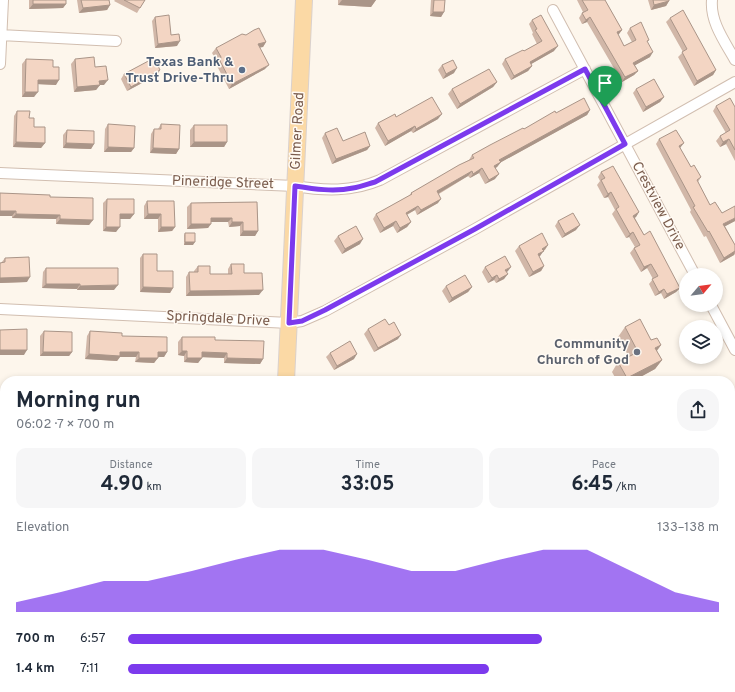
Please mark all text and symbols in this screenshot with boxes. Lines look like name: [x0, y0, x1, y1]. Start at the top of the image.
place label: Texas Bank & Trust Drive-Thru: [125, 54, 234, 87]
marker: Texas Bank & Trust Drive-Thru: [237, 65, 247, 75]
pin: [588, 66, 622, 107]
icon: arrive: [594, 72, 616, 94]
street label: Gilmer Road: [287, 92, 309, 170]
street label: Crestview Drive: [628, 159, 688, 253]
street label: Pineridge Street: [172, 173, 274, 193]
north arrow: [679, 268, 723, 312]
map controls: [679, 268, 723, 364]
street label: Springdale Drive: [166, 308, 270, 330]
button: layers: [679, 320, 723, 364]
place label: Community Church of God: [537, 336, 629, 369]
marker: Community Church of God: [632, 347, 642, 357]
text: Morning run: [16, 388, 141, 415]
button: share: [677, 389, 719, 431]
text: 06:02 · 7 × 700 m: [16, 417, 114, 433]
text: Distance: [110, 458, 153, 472]
text: Time: [355, 458, 380, 472]
text: Pace: [592, 458, 616, 472]
text: 4.90: [101, 472, 144, 498]
text: 33:05: [340, 472, 395, 498]
text: 6:45: [571, 472, 613, 498]
text: km: [144, 480, 162, 494]
text: /km: [613, 480, 636, 494]
text: Elevation: [16, 520, 69, 536]
text: 133–138 m: [657, 520, 719, 536]
text: 700 m: [16, 631, 55, 647]
text: 6:57: [80, 631, 105, 647]
text: 1.4 km: [16, 661, 55, 677]
text: 7:11: [80, 661, 99, 677]

